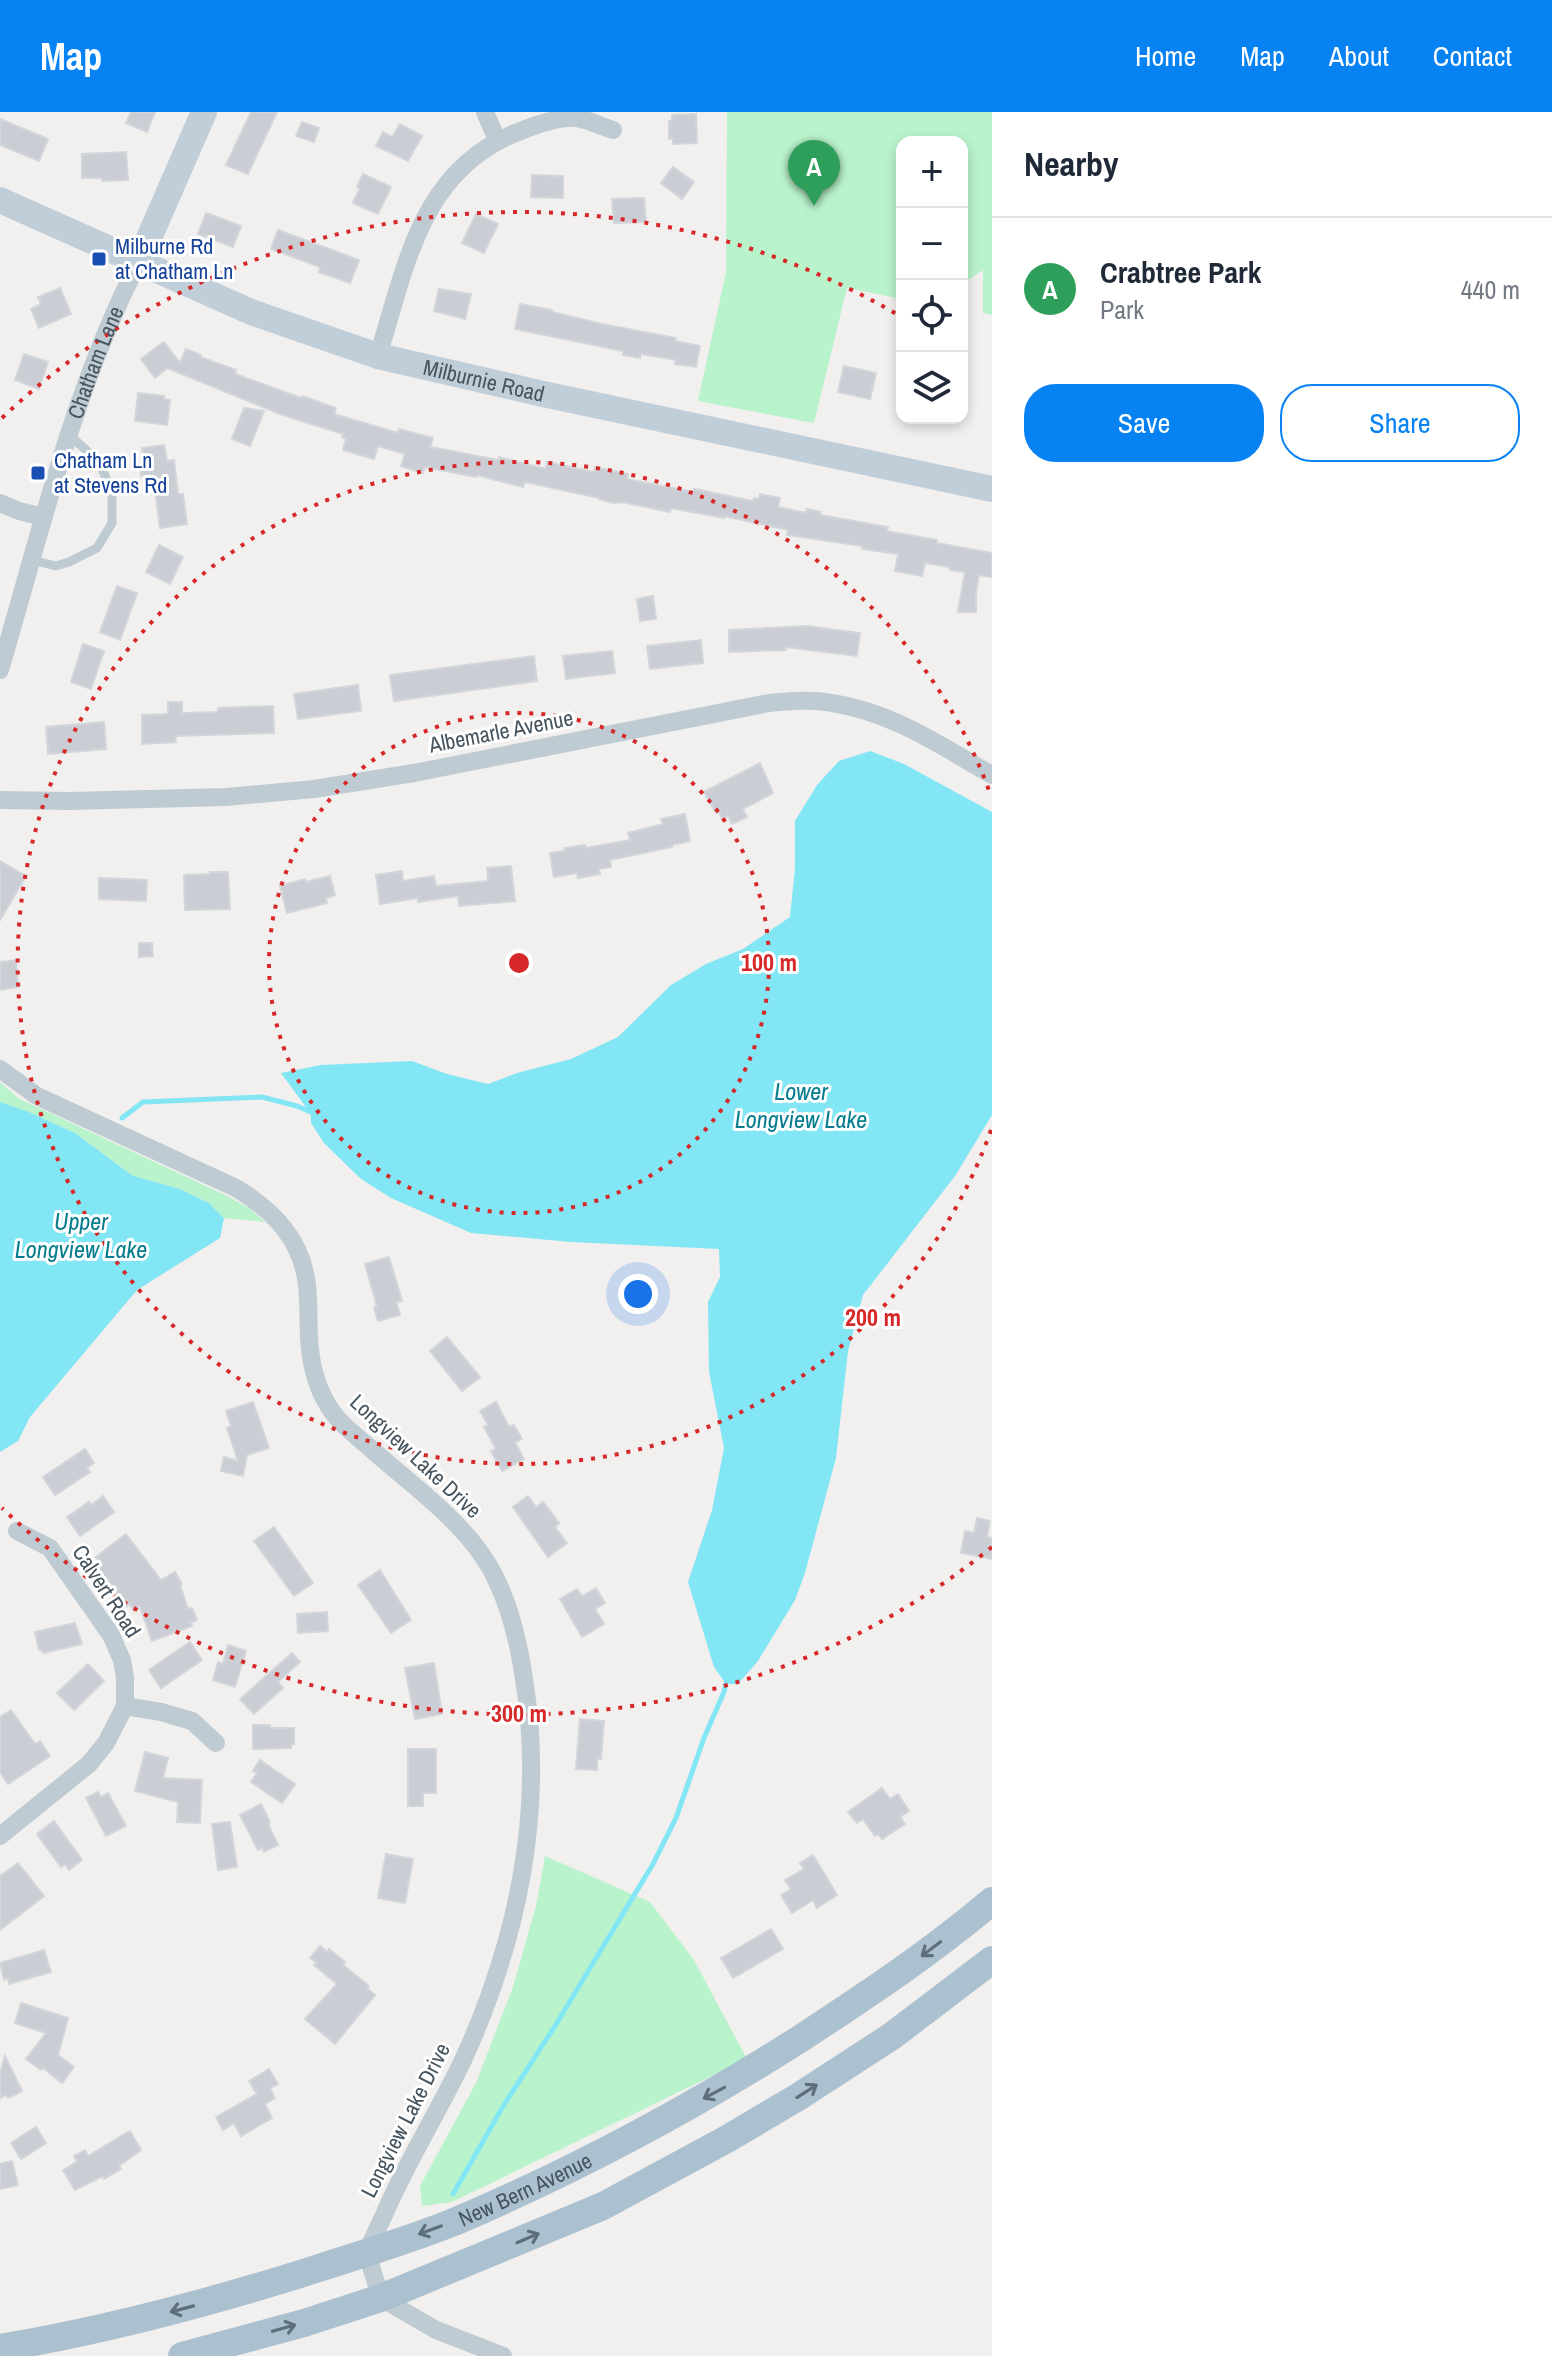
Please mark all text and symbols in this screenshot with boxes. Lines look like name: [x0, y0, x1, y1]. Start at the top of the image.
text: Map: [40, 31, 102, 82]
text: Home: [1135, 37, 1196, 75]
text: Map: [1240, 37, 1285, 75]
text: About: [1329, 37, 1389, 75]
text: Contact: [1433, 37, 1512, 75]
map controls: [896, 136, 968, 424]
button: +: [896, 136, 968, 208]
pin: A: [788, 140, 840, 206]
text: Nearby: [1024, 141, 1119, 187]
button: −: [896, 208, 968, 280]
place label: Milburne Rd at Chatham Ln: [115, 231, 233, 286]
marker: Milburne Rd at Chatham Ln: [90, 250, 108, 268]
text: Crabtree Park: [1100, 252, 1261, 292]
text: A: [1042, 272, 1058, 307]
text: 440 m: [1461, 272, 1520, 307]
button: locate: [896, 280, 968, 352]
text: Park: [1100, 292, 1144, 327]
street label: Chatham Lane: [60, 301, 131, 423]
street label: Milburnie Road: [420, 352, 548, 409]
button: layers: [896, 352, 968, 424]
button: Save: [1024, 384, 1264, 462]
button: Share: [1280, 384, 1520, 462]
place label: Chatham Ln at Stevens Rd: [54, 445, 167, 500]
marker: Chatham Ln at Stevens Rd: [29, 464, 47, 482]
street label: Albemarle Avenue: [425, 702, 576, 760]
text: 100 m: [741, 946, 797, 978]
centre of rings: [505, 949, 533, 977]
water label: Lower Longview Lake: [735, 1075, 867, 1135]
water label: Upper Longview Lake: [15, 1205, 147, 1265]
your location: [618, 1274, 658, 1314]
text: 200 m: [845, 1301, 901, 1333]
street label: Longview Lake Drive: [344, 1387, 488, 1525]
street label: Calvert Road: [66, 1539, 148, 1643]
text: 300 m: [491, 1697, 547, 1729]
one-way arrow: [921, 1941, 942, 1958]
street label: Longview Lake Drive: [353, 2038, 457, 2202]
one-way arrow: [796, 2083, 818, 2100]
one-way arrow: [703, 2085, 726, 2101]
street label: New Bern Avenue: [454, 2145, 597, 2233]
one-way arrow: [418, 2224, 443, 2238]
one-way arrow: [515, 2229, 540, 2244]
one-way arrow: [170, 2302, 196, 2317]
one-way arrow: [271, 2320, 297, 2335]

